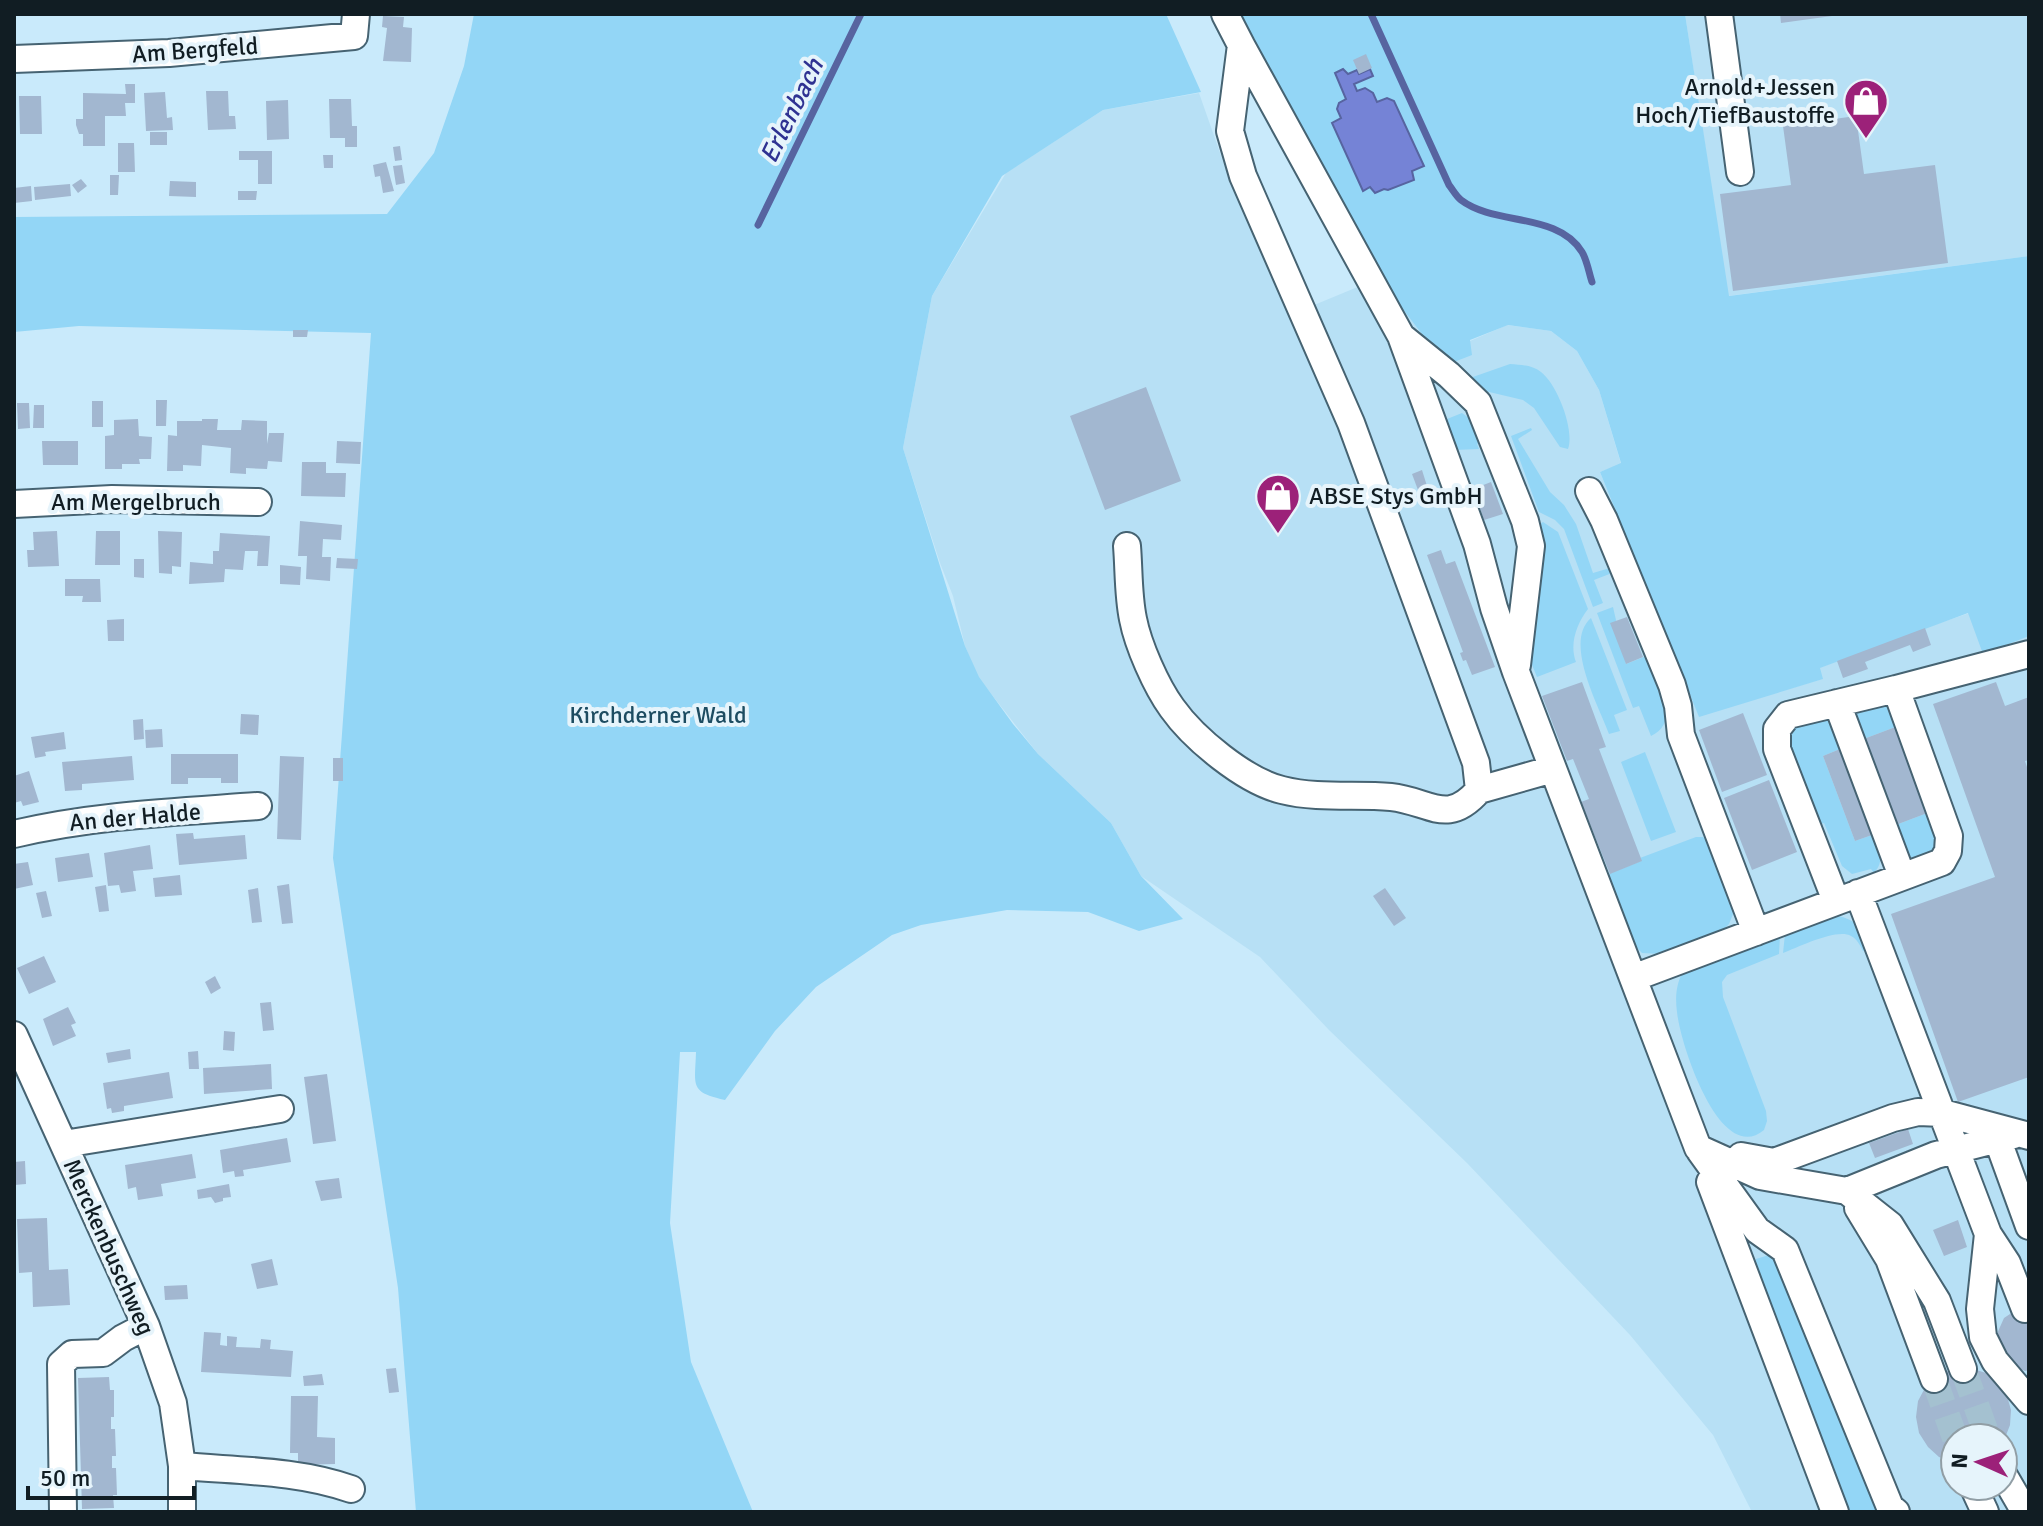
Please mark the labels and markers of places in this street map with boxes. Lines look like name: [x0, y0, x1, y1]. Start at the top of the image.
place label: Arnold+Jessen Hoch/TiefBaustoffe: [1635, 72, 1835, 130]
shop icon: Arnold+Jessen Hoch/TiefBaustoffe: [1842, 77, 1890, 140]
shop icon: ABSE Stys GmbH: [1254, 472, 1302, 535]
place label: ABSE Stys GmbH: [1309, 481, 1483, 511]

